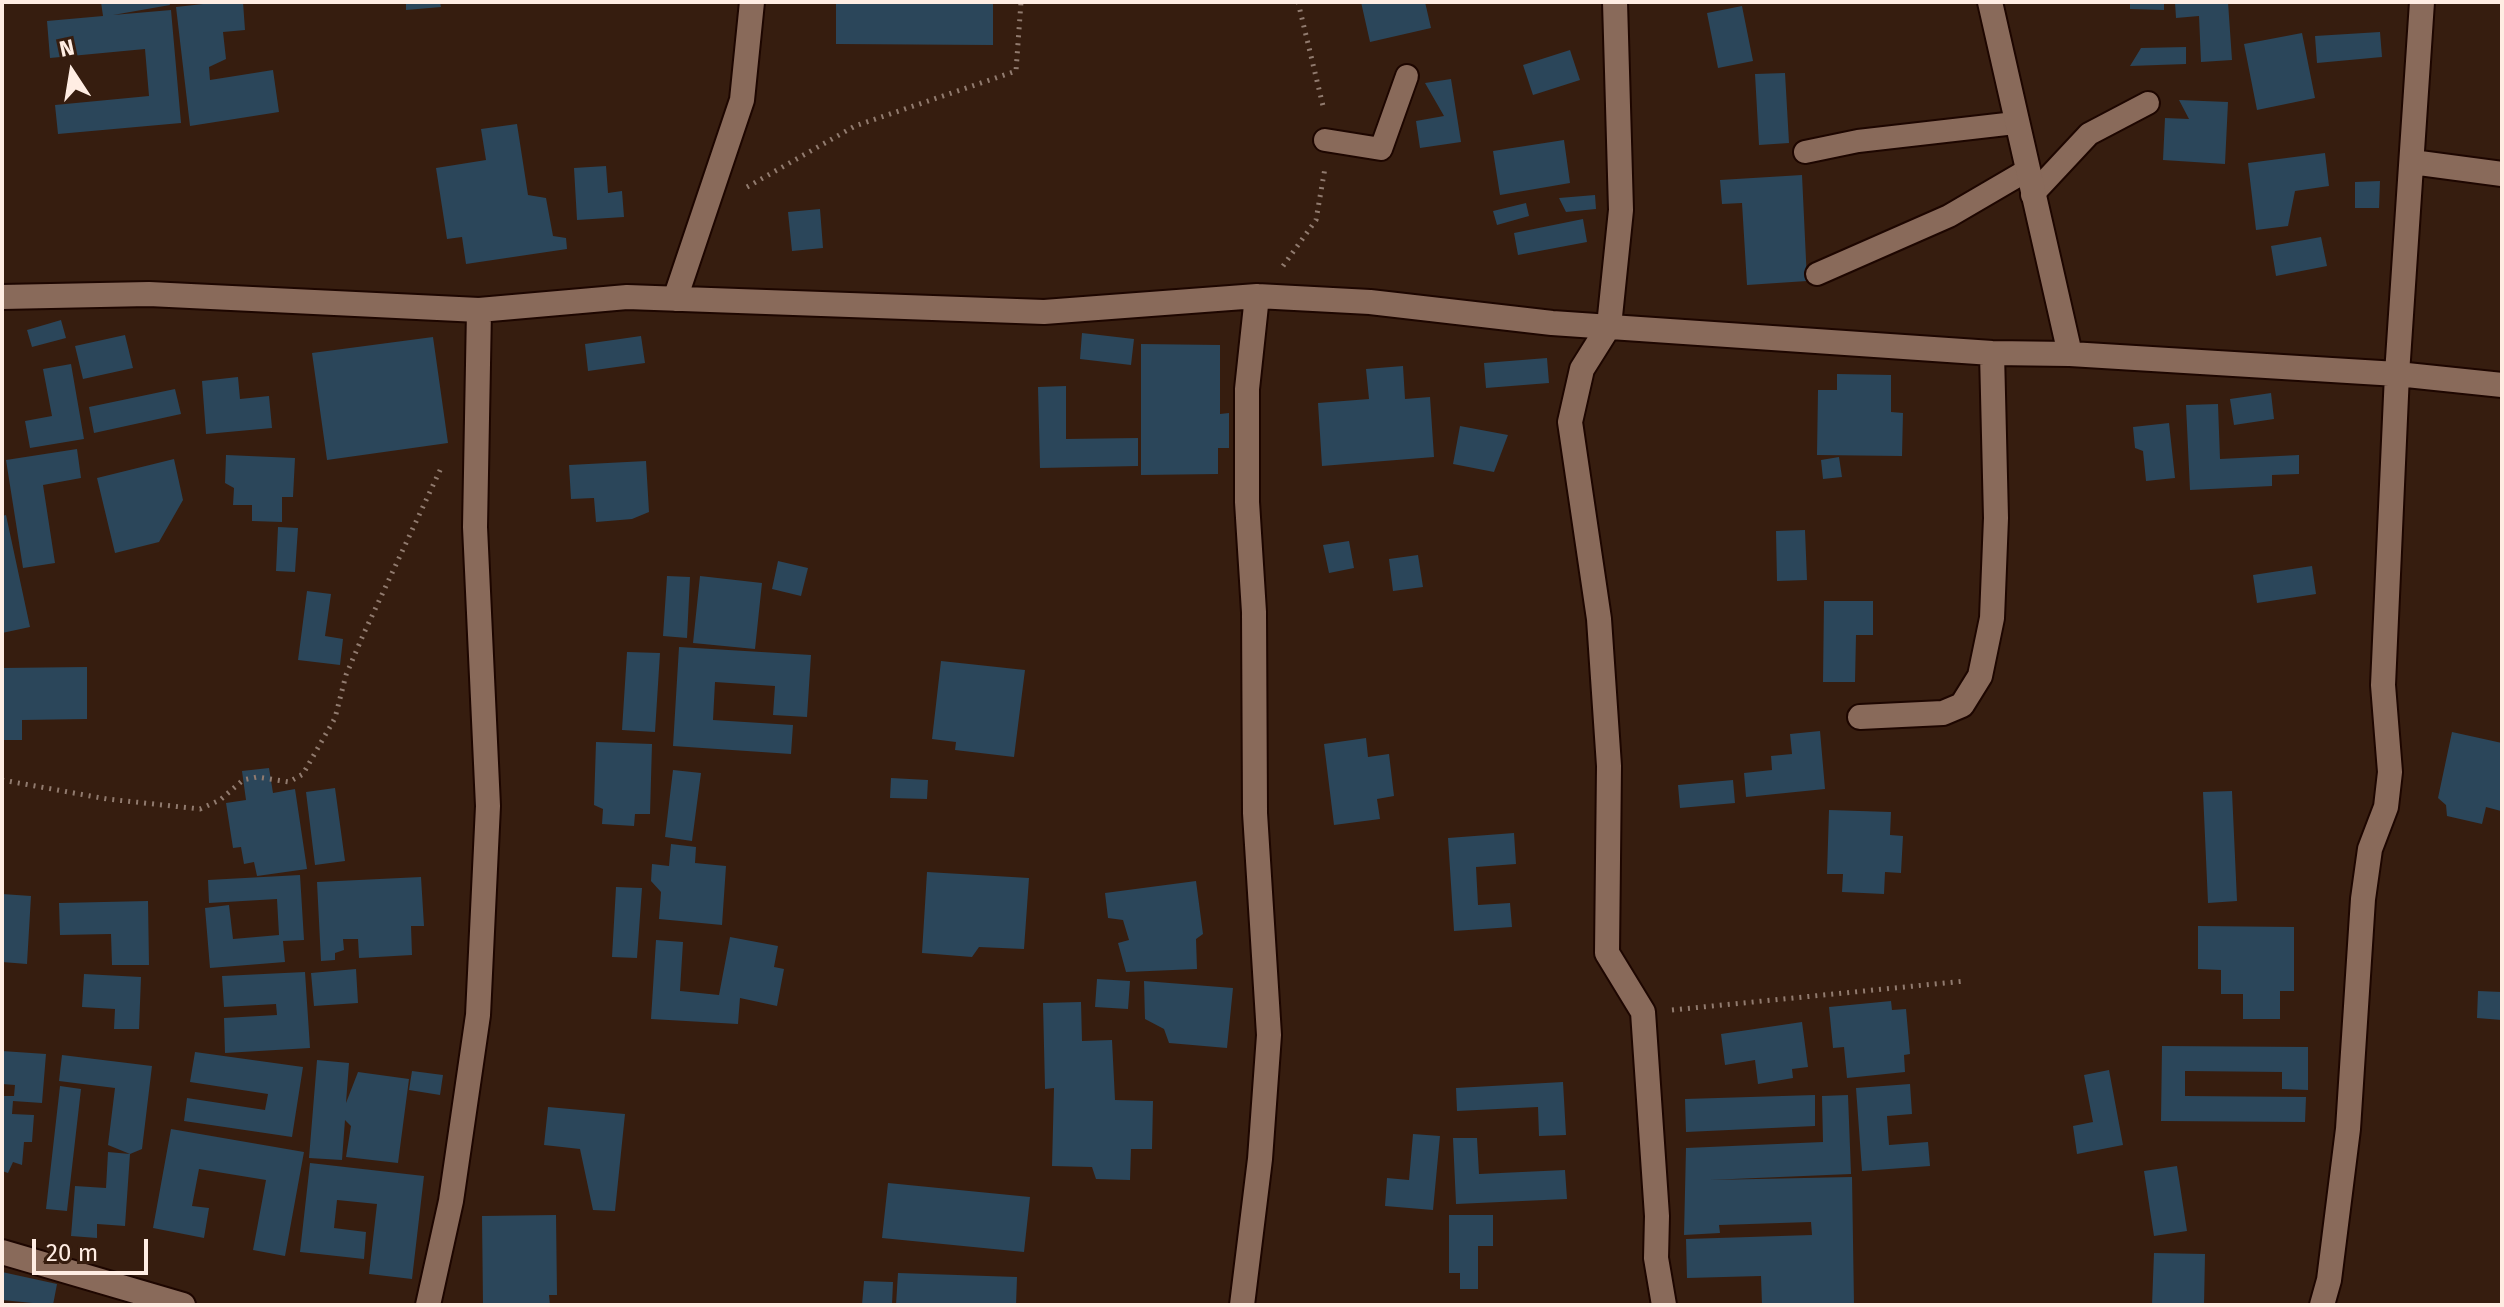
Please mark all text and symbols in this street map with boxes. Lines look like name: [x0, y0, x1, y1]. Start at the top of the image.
north arrow: [32, 32, 112, 112]
text: N: [57, 33, 77, 63]
scale bar: [36, 1223, 152, 1273]
text: 20 m: [46, 1239, 98, 1267]

